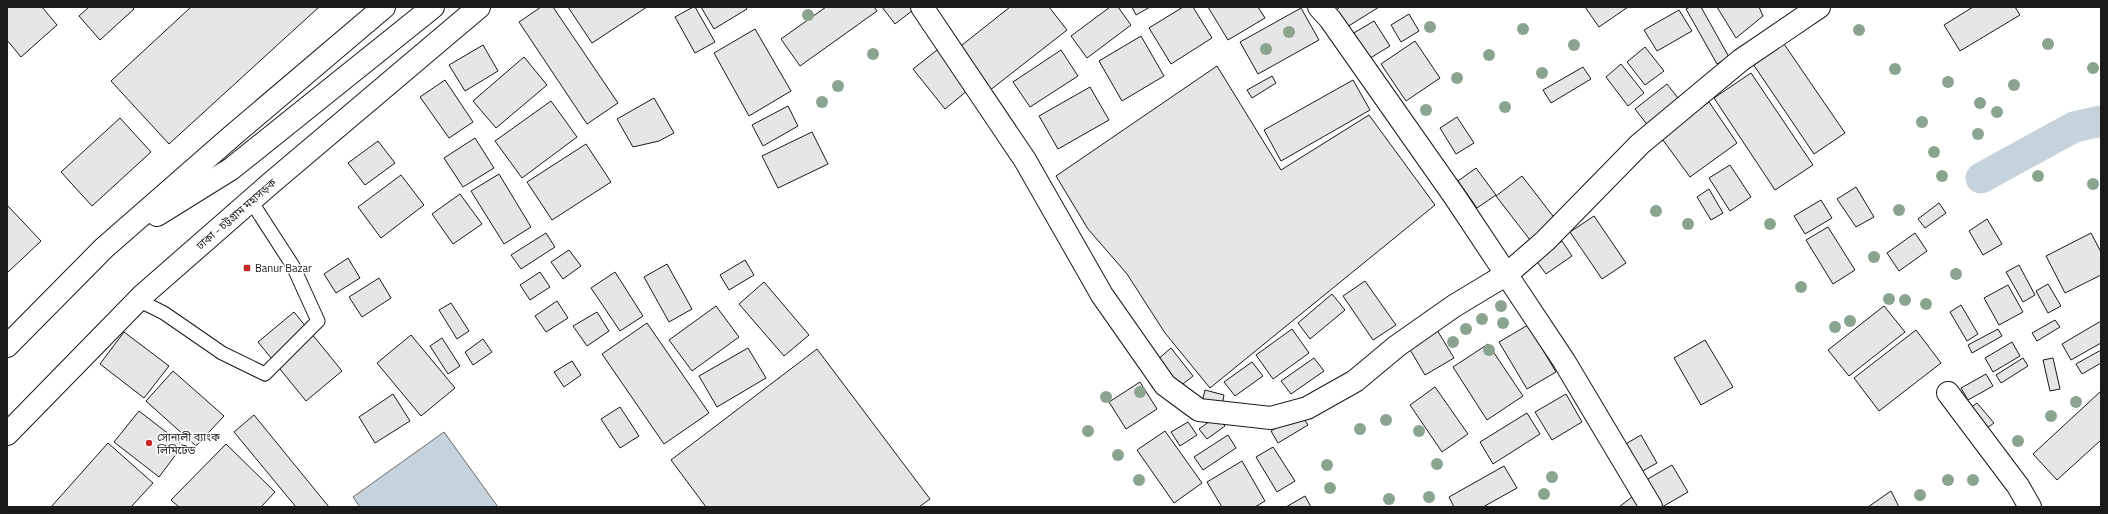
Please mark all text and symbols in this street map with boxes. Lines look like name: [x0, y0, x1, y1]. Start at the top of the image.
street label: ঢাকা - চট্টগ্রাম মহাসড়ক: [192, 175, 280, 254]
place label: Banur Bazar: [255, 260, 312, 276]
marker: Banur Bazar: [242, 263, 252, 273]
place label: সোনালী ব্যাংক লিমিটেড: [156, 429, 220, 458]
marker: সোনালী ব্যাংক লিমিটেড: [144, 438, 154, 448]

